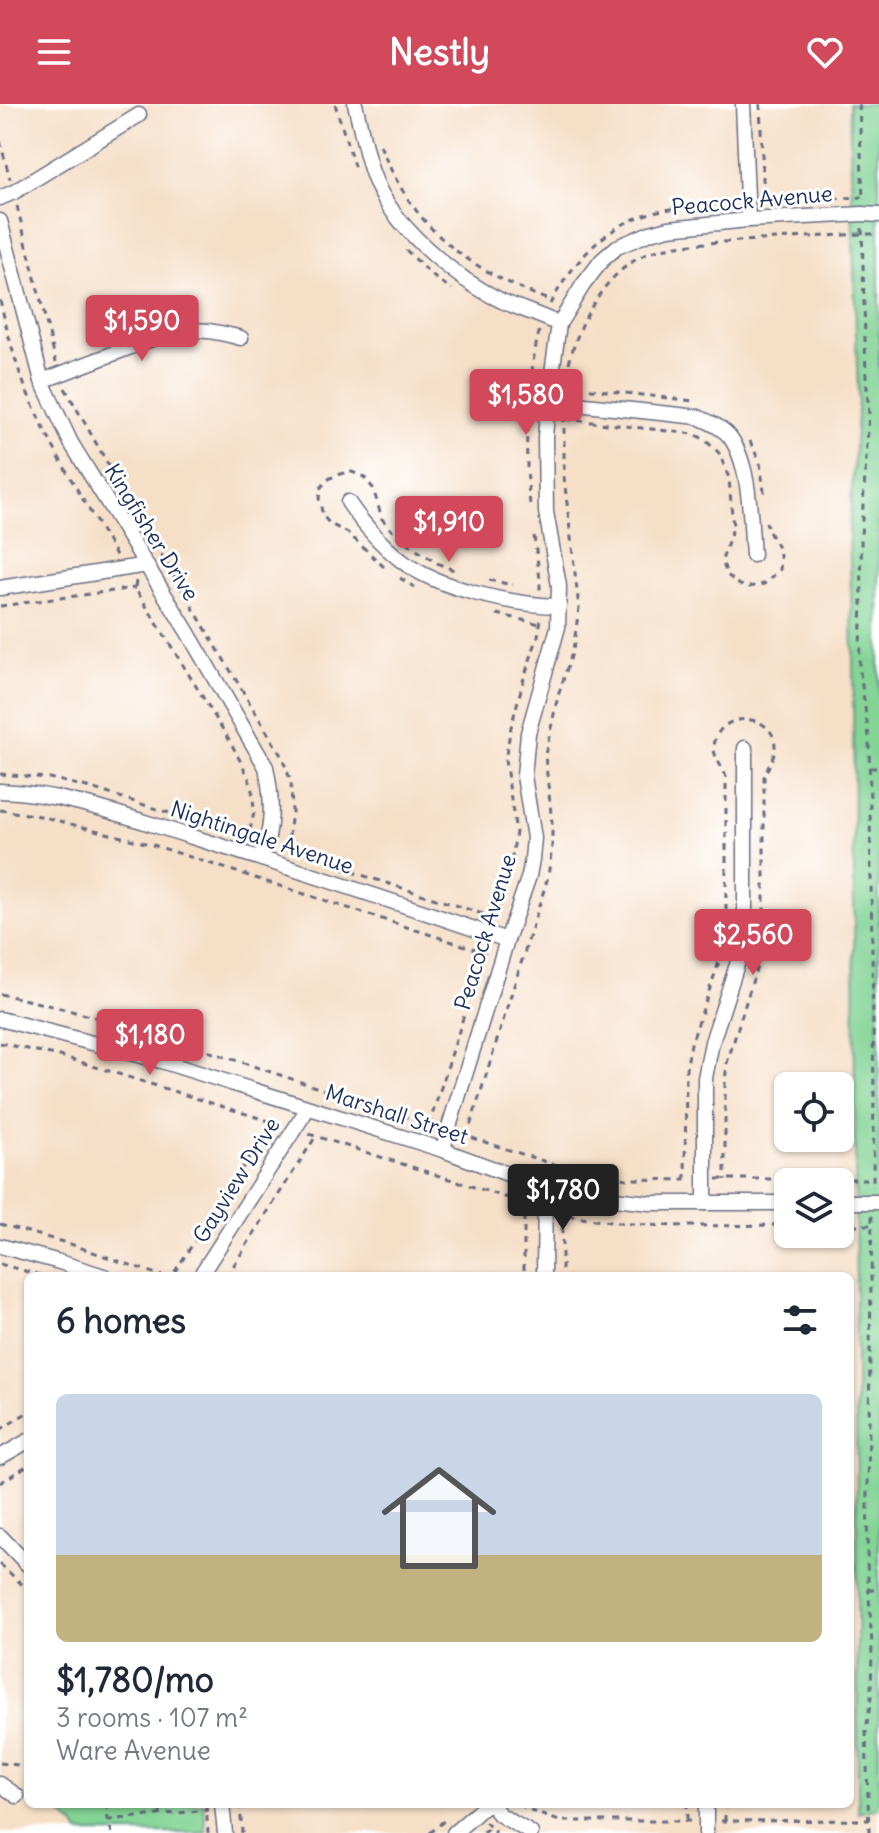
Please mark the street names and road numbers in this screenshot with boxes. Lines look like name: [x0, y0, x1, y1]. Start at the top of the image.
street label: Peacock Avenue: [670, 179, 834, 221]
street label: Kingfisher Drive: [99, 458, 205, 606]
street label: Nightingale Avenue: [167, 794, 357, 880]
street label: Peacock Avenue: [448, 851, 522, 1013]
street label: Marshall Street: [322, 1078, 472, 1150]
street label: Gayview Drive: [186, 1112, 286, 1248]

